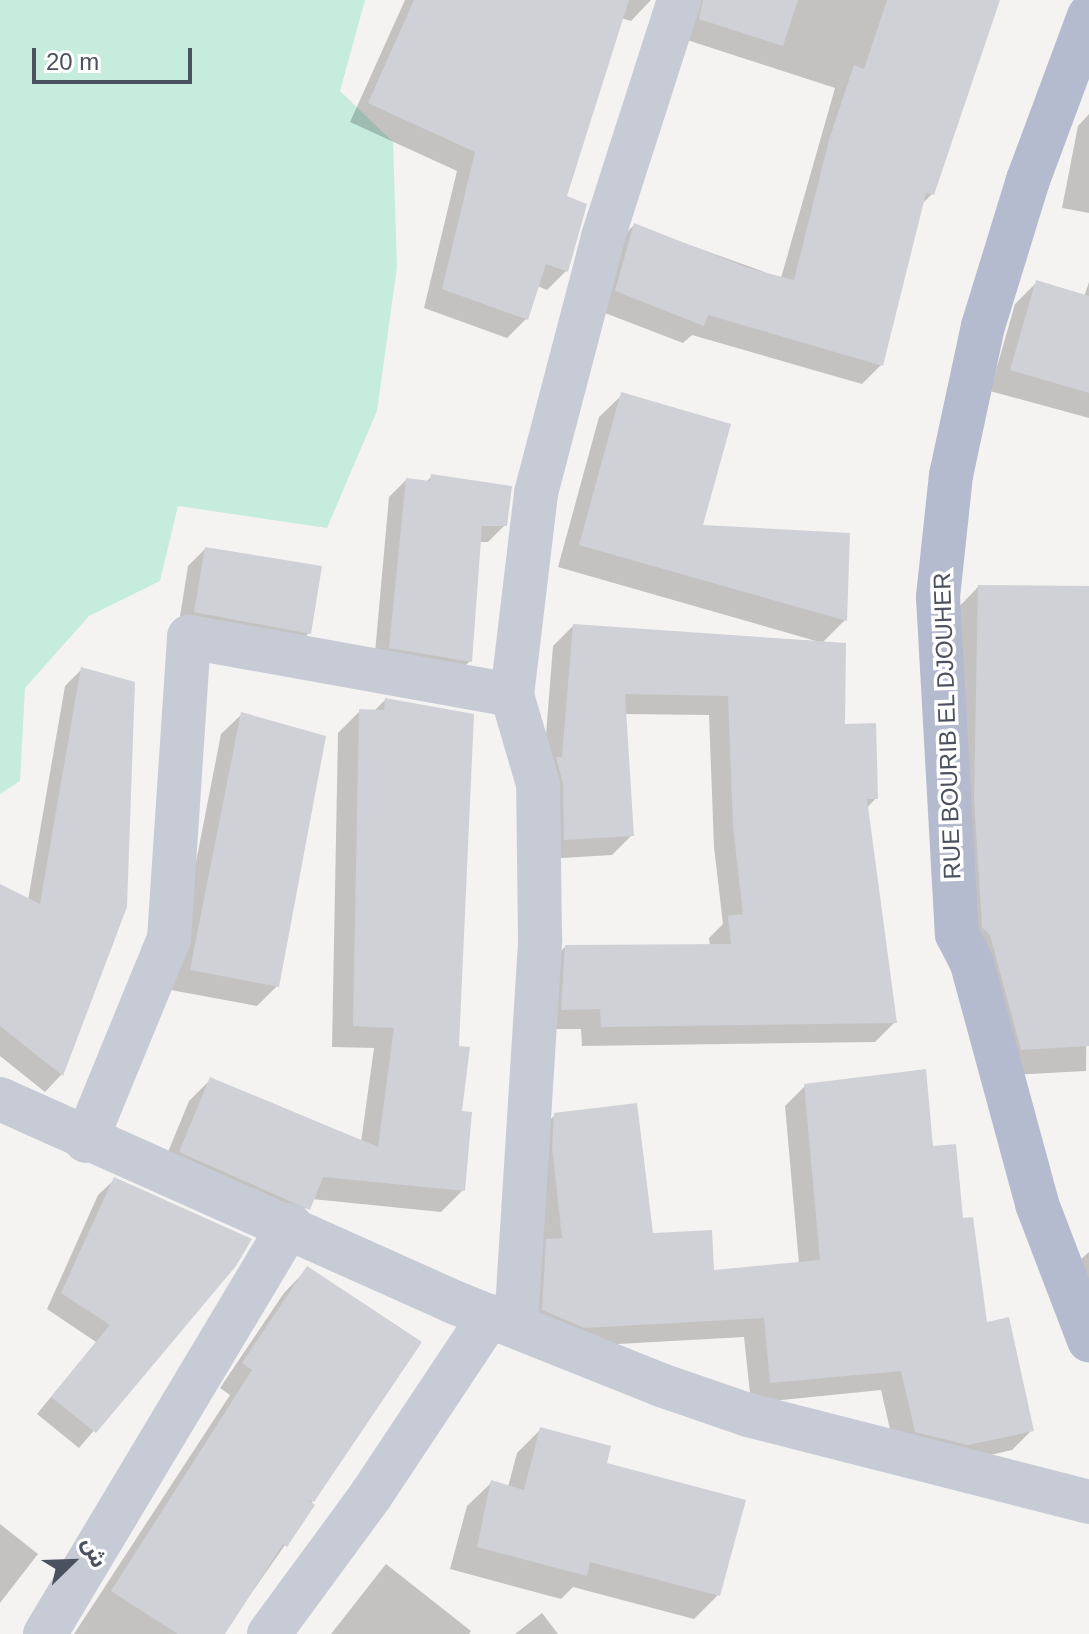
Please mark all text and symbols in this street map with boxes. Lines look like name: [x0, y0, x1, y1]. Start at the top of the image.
scale bar: [36, 32, 196, 82]
text: 20 m: [46, 48, 99, 75]
street label: RUE BOURIB EL DJOUHER: [927, 572, 967, 880]
north arrow: [32, 1522, 112, 1602]
text: ش: [77, 1534, 112, 1571]

